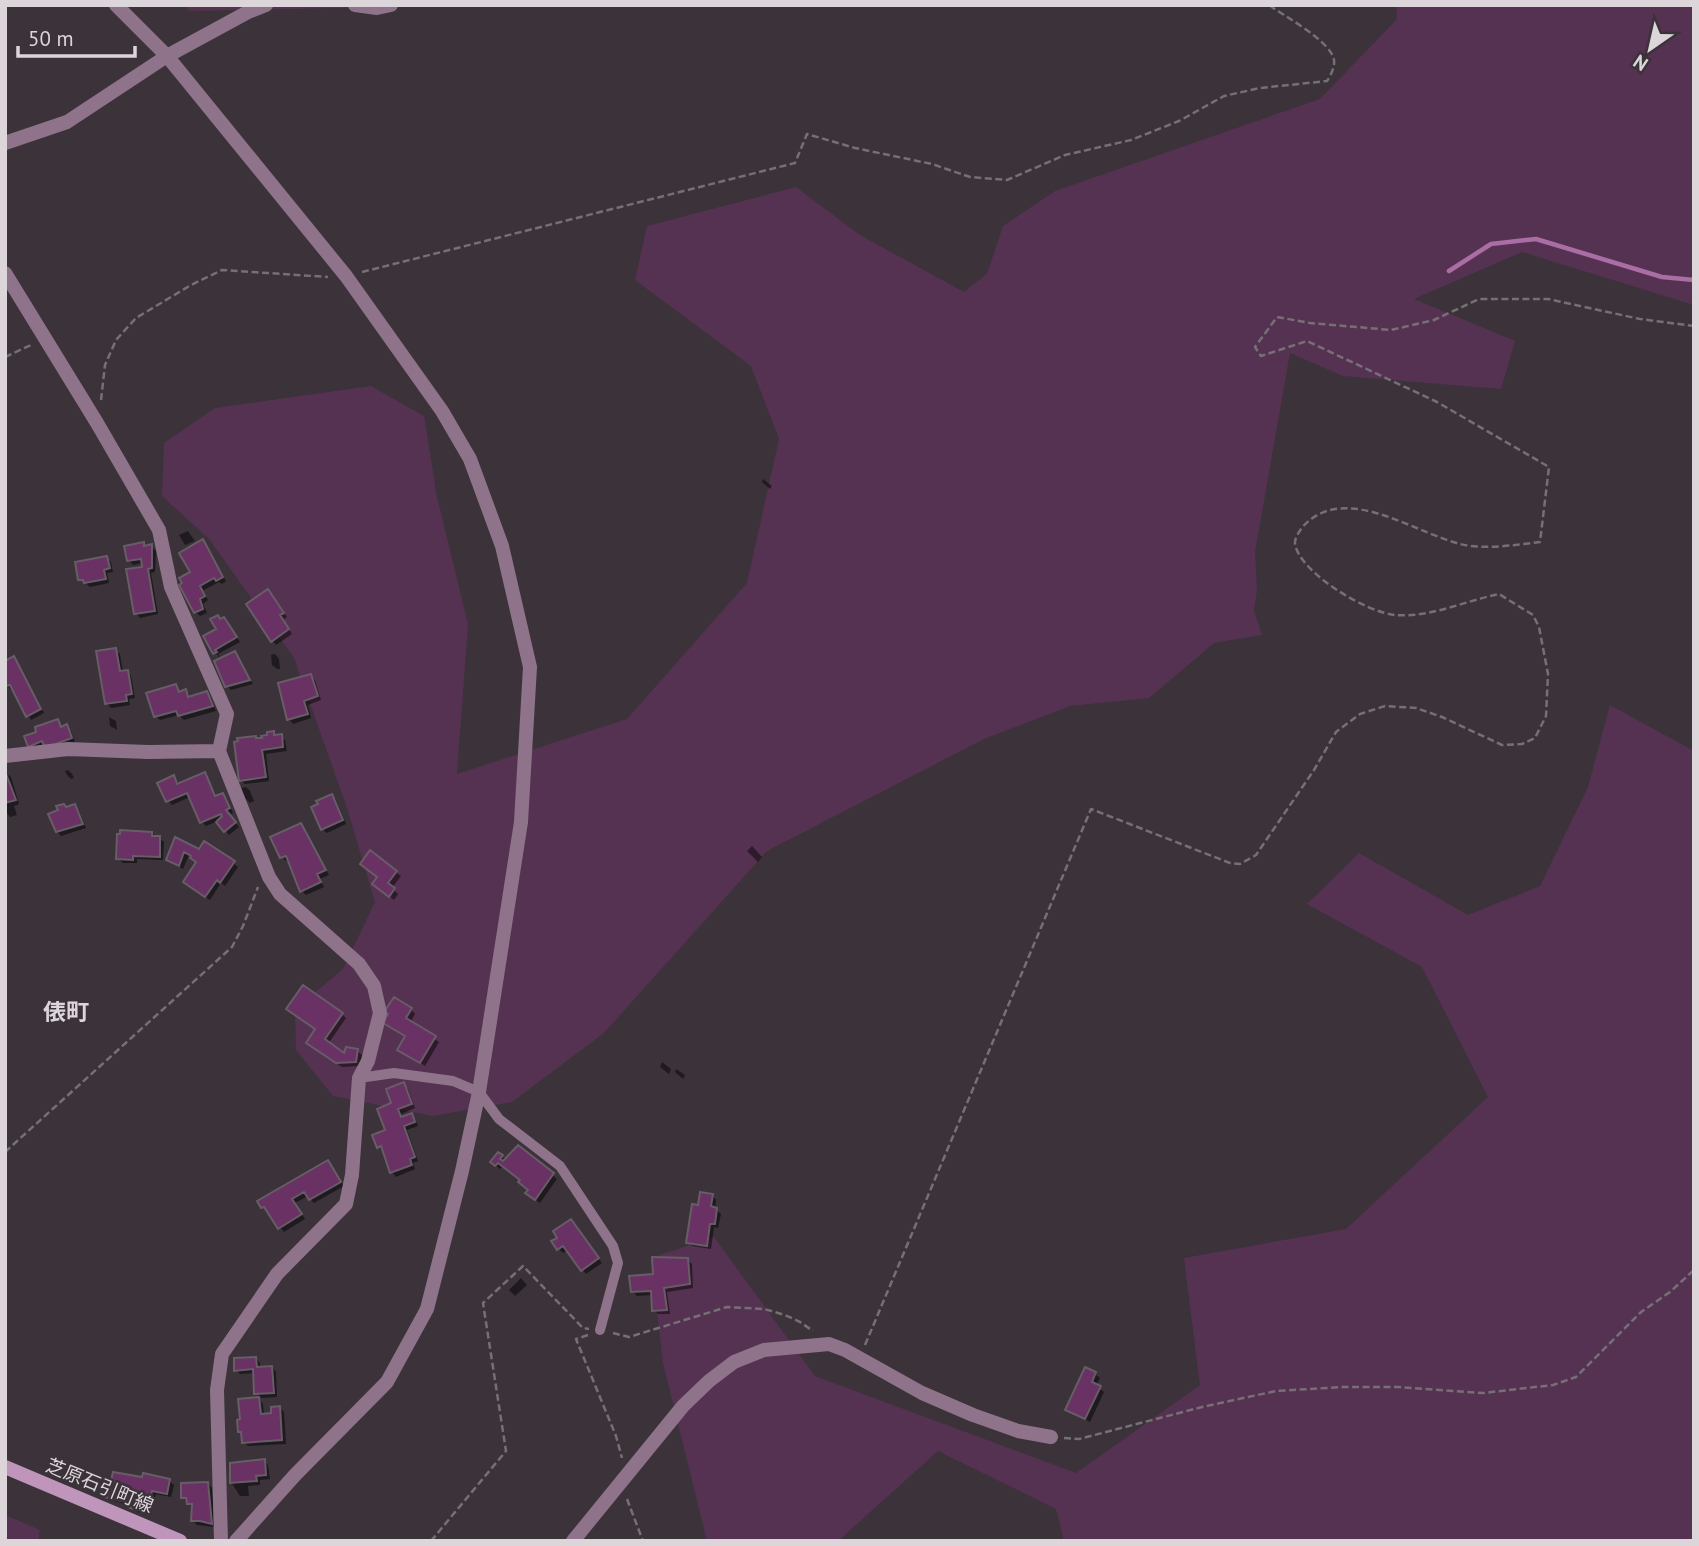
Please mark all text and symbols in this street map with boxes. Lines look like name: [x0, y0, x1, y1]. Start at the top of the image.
scale bar: [18, 14, 135, 58]
north arrow: [1615, 14, 1685, 84]
text: 50 m: [28, 25, 74, 52]
text: N: [1629, 50, 1652, 77]
district label: 俵町: [43, 997, 89, 1026]
street label: 芝原石引町線: [43, 1453, 157, 1517]

